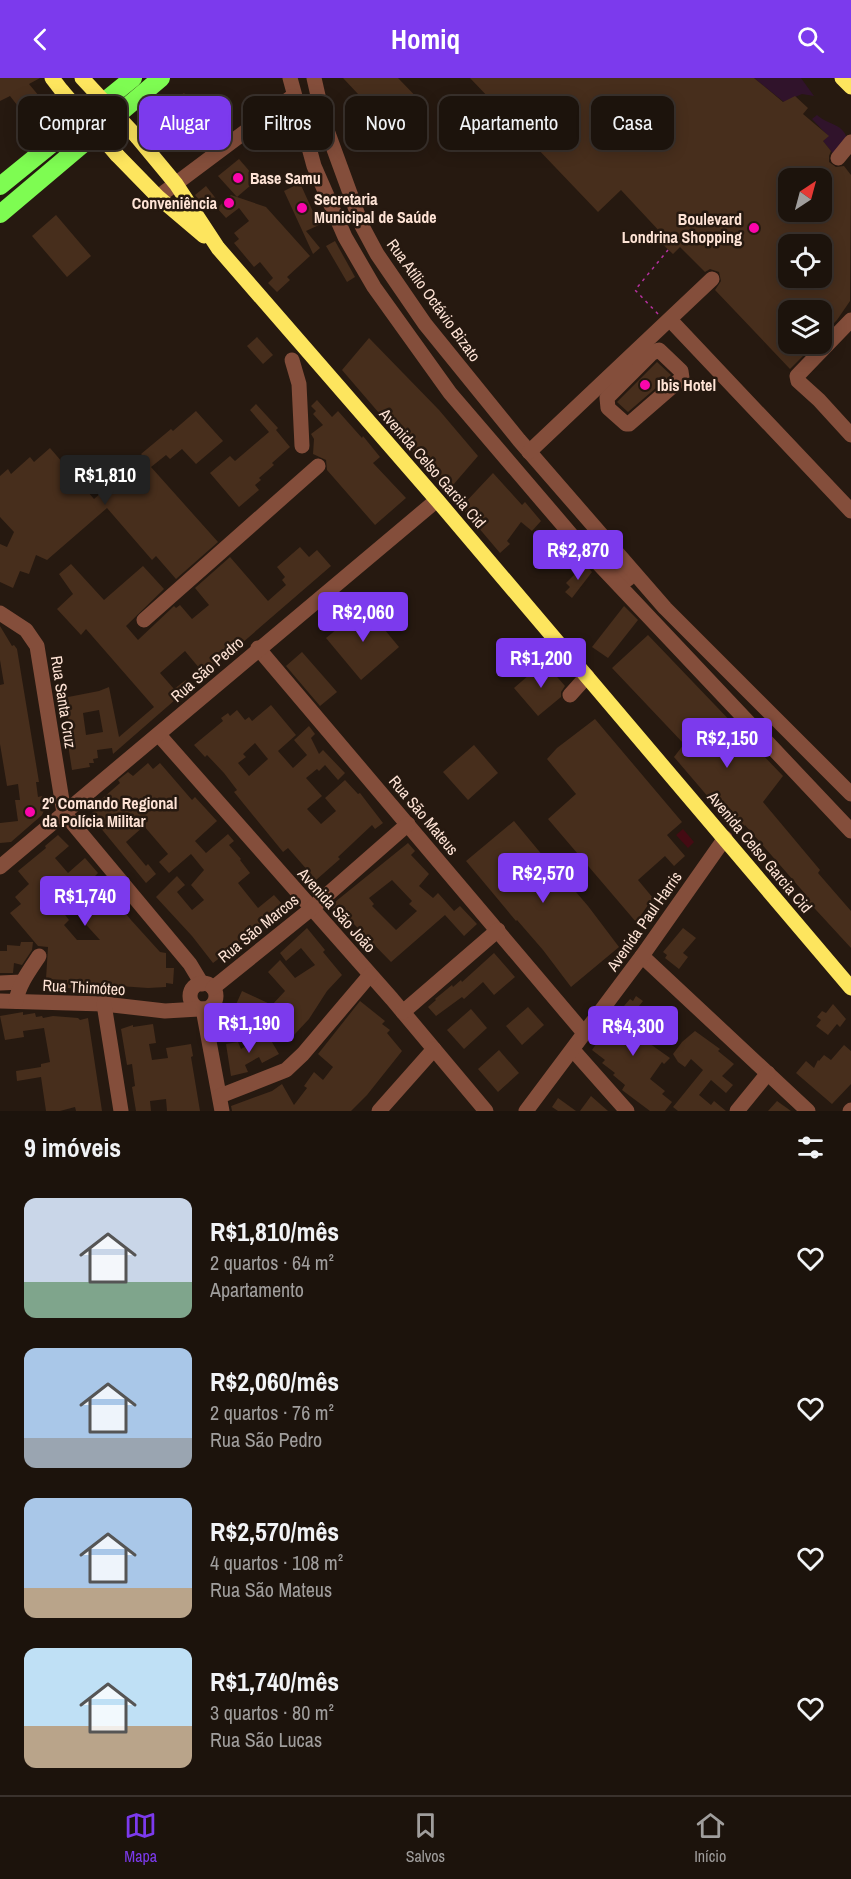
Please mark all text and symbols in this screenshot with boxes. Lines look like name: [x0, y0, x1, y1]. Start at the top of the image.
text: Homiq: [391, 21, 460, 57]
icon: back: [24, 23, 57, 56]
icon: search: [794, 23, 827, 56]
chip: Comprar: [18, 96, 127, 150]
chip: Alugar: [139, 96, 231, 150]
chip: Filtros: [243, 96, 333, 150]
chip: Novo: [345, 96, 427, 150]
chip: Apartamento: [439, 96, 579, 150]
chip: Casa: [591, 96, 674, 150]
place label: Base Samu: [250, 167, 321, 189]
north arrow: [778, 168, 832, 222]
map controls: [778, 168, 832, 354]
marker: Base Samu: [231, 171, 245, 185]
place label: Secretaria Municipal de Saúde: [314, 188, 437, 228]
place label: Conveniência: [132, 192, 218, 214]
marker: Conveniência: [222, 196, 236, 210]
marker: Secretaria Municipal de Saúde: [295, 201, 309, 215]
place label: Boulevard Londrina Shopping: [622, 208, 742, 248]
marker: Boulevard Londrina Shopping: [747, 221, 761, 235]
street label: Rua Atílio Octávio Bizato: [382, 234, 486, 366]
button: locate: [778, 234, 832, 288]
button: layers: [778, 300, 832, 354]
place label: Ibis Hotel: [657, 374, 716, 396]
marker: Ibis Hotel: [638, 378, 652, 392]
street label: Avenida Celso Garcia Cid: [374, 403, 491, 533]
pin: R$1,810: [50, 455, 160, 506]
text: R$1,810: [74, 461, 136, 488]
pin: R$2,870: [523, 530, 633, 581]
text: R$2,870: [547, 536, 609, 563]
pin: R$2,060: [308, 592, 418, 643]
text: R$2,060: [332, 598, 394, 625]
street label: Rua São Pedro: [166, 631, 248, 707]
pin: R$1,200: [486, 638, 596, 689]
text: R$1,200: [510, 644, 572, 671]
street label: Rua Santa Cruz: [46, 654, 82, 750]
pin: R$2,150: [672, 718, 782, 769]
text: R$2,150: [696, 724, 758, 751]
street label: Rua São Mateus: [384, 770, 464, 860]
street label: Avenida Celso Garcia Cid: [702, 786, 817, 917]
place label: 2º Comando Regional da Polícia Militar: [42, 792, 177, 832]
marker: 2º Comando Regional da Polícia Militar: [23, 805, 37, 819]
pin: R$2,570: [488, 853, 598, 904]
text: R$2,570: [512, 859, 574, 886]
street label: Avenida São João: [292, 862, 381, 957]
street label: Avenida Paul Harris: [601, 867, 687, 976]
pin: R$1,740: [30, 876, 140, 927]
text: R$1,740: [54, 882, 116, 909]
street label: Rua São Marcos: [213, 889, 303, 967]
street label: Rua Thimóteo: [42, 974, 126, 1000]
pin: R$1,190: [194, 1003, 304, 1054]
pin: R$4,300: [578, 1006, 688, 1057]
text: R$1,190: [218, 1009, 280, 1036]
text: R$4,300: [602, 1012, 664, 1039]
text: 9 imóveis: [24, 1130, 121, 1165]
icon: filters: [794, 1131, 827, 1164]
text: R$1,810/mês: [210, 1214, 339, 1249]
icon: home: [72, 1222, 144, 1294]
icon: heart: [794, 1242, 827, 1275]
text: 2 quartos · 64 m²: [210, 1249, 334, 1276]
text: Apartamento: [210, 1276, 304, 1303]
text: R$2,060/mês: [210, 1364, 339, 1399]
icon: home: [72, 1372, 144, 1444]
icon: heart: [794, 1392, 827, 1425]
text: 2 quartos · 76 m²: [210, 1399, 334, 1426]
text: Rua São Pedro: [210, 1426, 322, 1453]
text: R$2,570/mês: [210, 1514, 339, 1549]
icon: home: [72, 1522, 144, 1594]
icon: heart: [794, 1542, 827, 1575]
text: 4 quartos · 108 m²: [210, 1549, 343, 1576]
text: Rua São Mateus: [210, 1576, 332, 1603]
text: R$1,740/mês: [210, 1664, 339, 1699]
icon: home: [72, 1672, 144, 1744]
icon: heart: [794, 1692, 827, 1725]
text: 3 quartos · 80 m²: [210, 1699, 334, 1726]
text: Rua São Lucas: [210, 1726, 322, 1753]
tab: Mapa: [124, 1809, 157, 1867]
tab: Salvos: [406, 1809, 445, 1867]
tab: Início: [694, 1809, 727, 1867]

